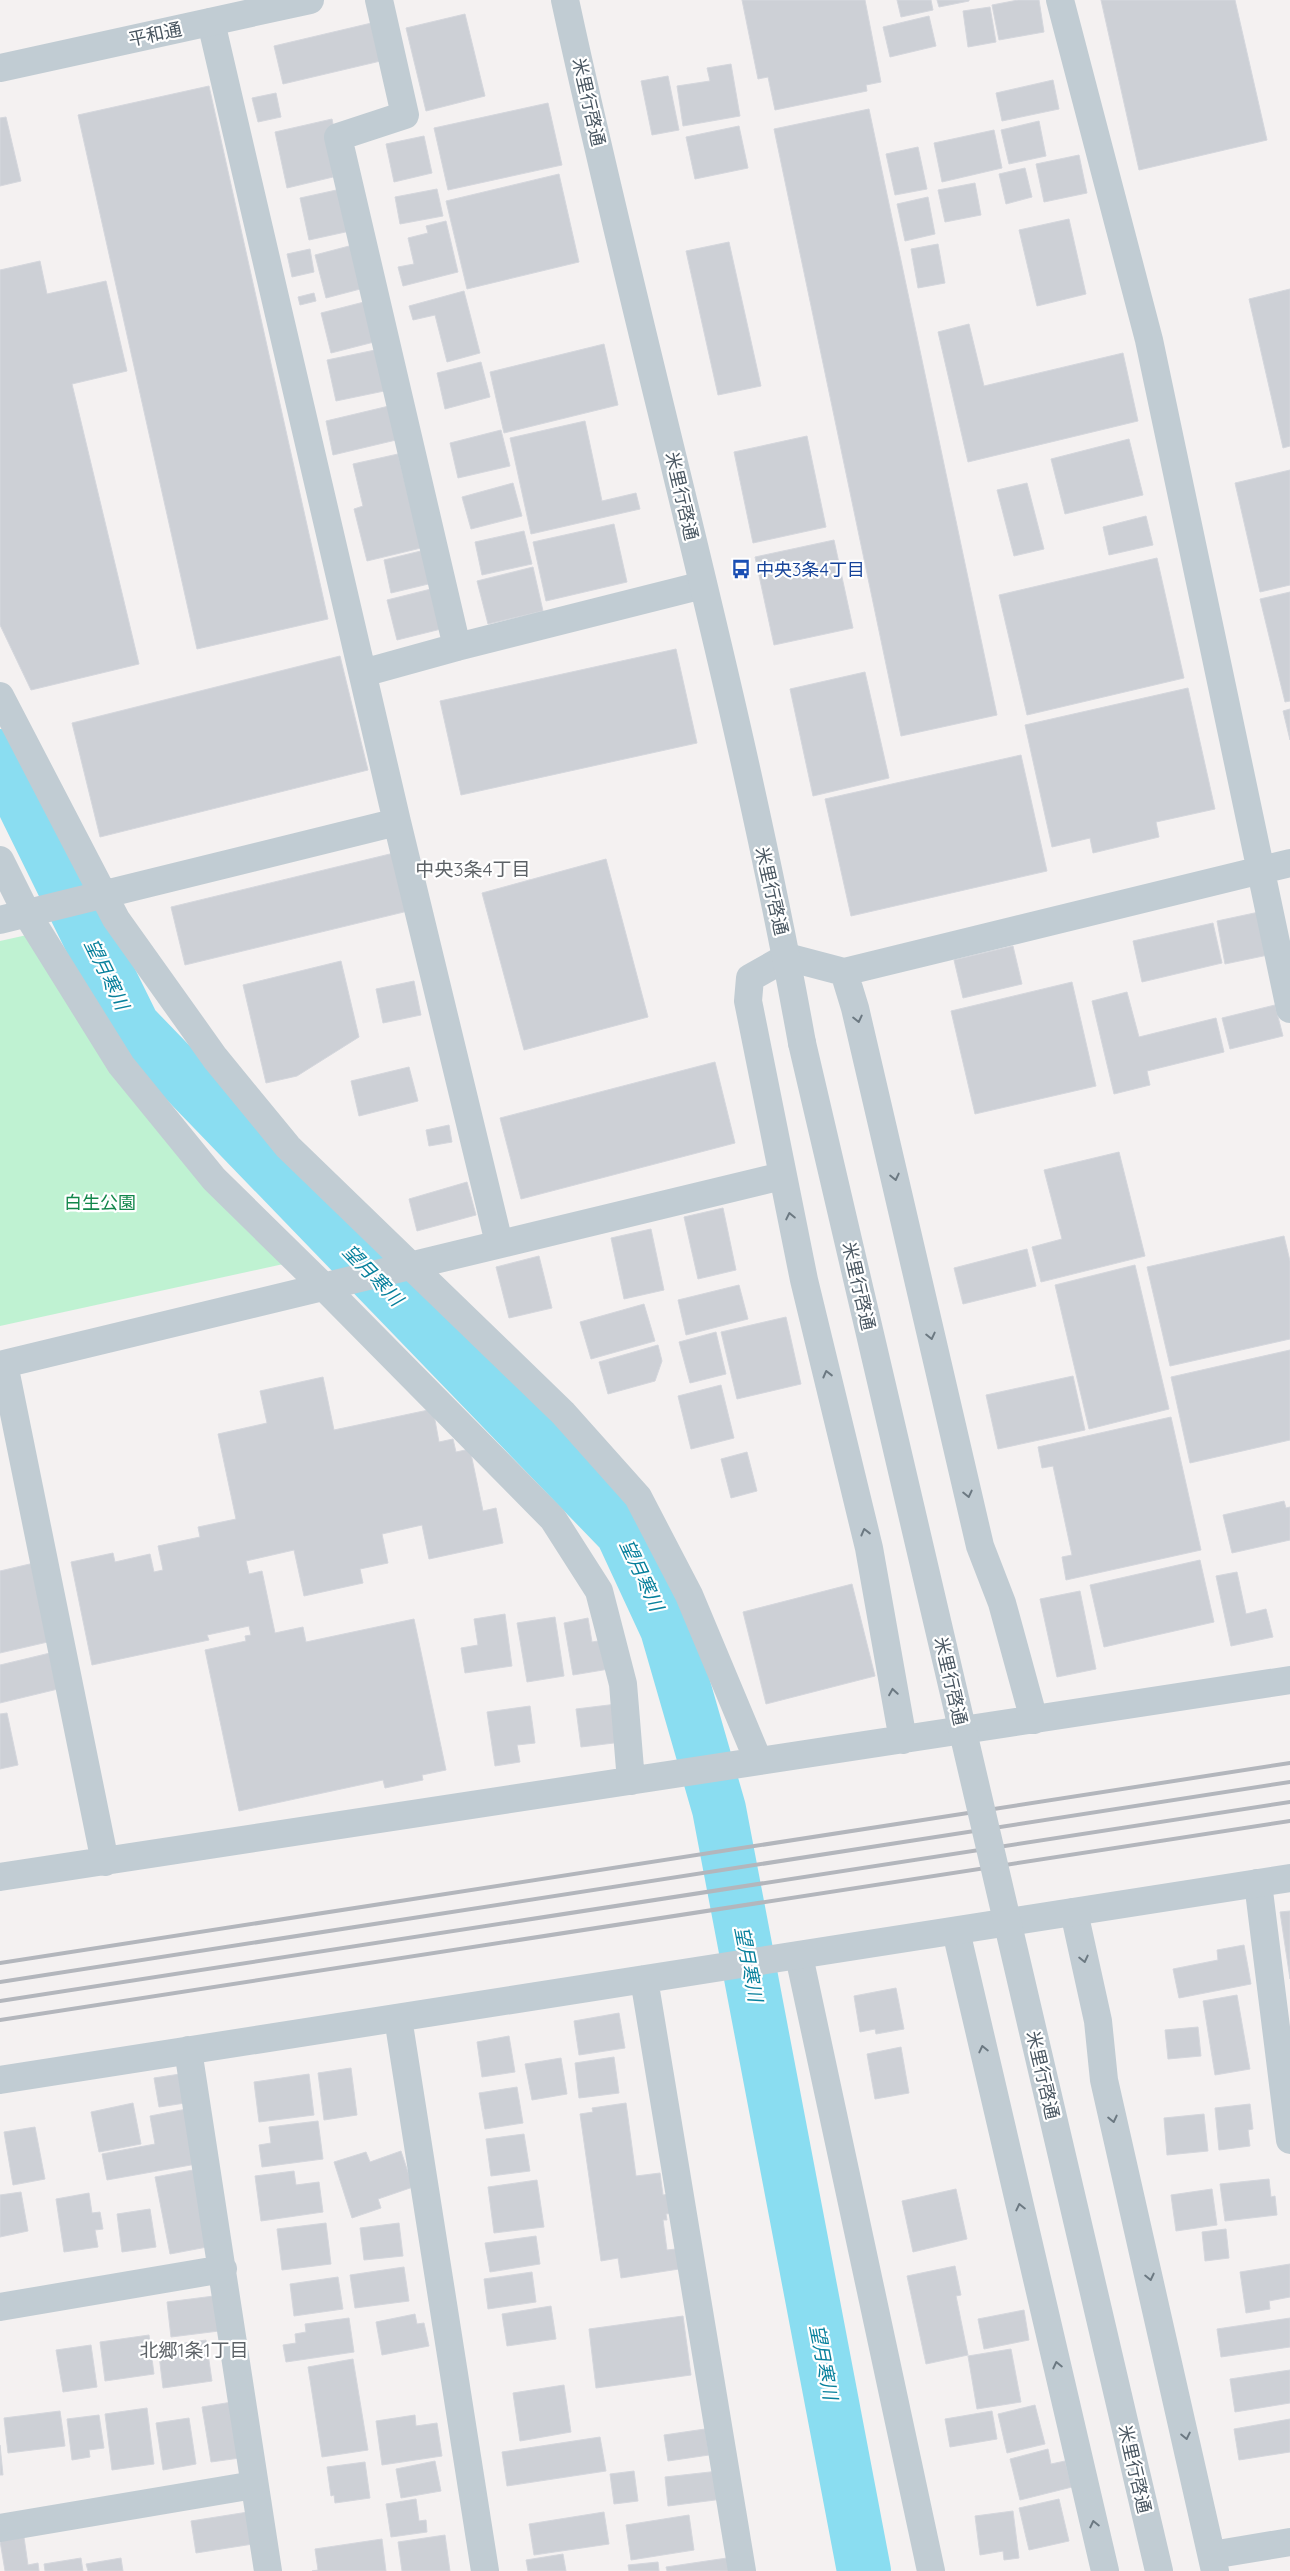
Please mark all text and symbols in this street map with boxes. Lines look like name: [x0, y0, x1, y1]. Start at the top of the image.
street label: 平和通: [126, 17, 184, 51]
street label: 米里行啓通: [568, 56, 610, 148]
street label: 米里行啓通: [661, 450, 703, 542]
bus stop icon: 中央3条4丁目: [730, 558, 752, 580]
place label: 中央3条4丁目: [756, 558, 865, 581]
street label: 米里行啓通: [751, 845, 793, 937]
district label: 中央3条4丁目: [416, 857, 530, 881]
water label: 望月寒川: [80, 935, 135, 1015]
one-way arrow: [852, 1015, 863, 1024]
one-way arrow: [889, 1173, 900, 1182]
park label: 白生公園: [64, 1191, 136, 1214]
one-way arrow: [786, 1212, 796, 1220]
water label: 望月寒川: [338, 1239, 409, 1312]
street label: 米里行啓通: [838, 1240, 880, 1332]
one-way arrow: [925, 1331, 936, 1340]
one-way arrow: [822, 1370, 833, 1379]
one-way arrow: [962, 1490, 973, 1499]
one-way arrow: [860, 1528, 871, 1537]
water label: 望月寒川: [615, 1535, 670, 1616]
street label: 米里行啓通: [930, 1635, 972, 1727]
one-way arrow: [888, 1688, 898, 1697]
water label: 望月寒川: [730, 1924, 768, 2006]
one-way arrow: [1078, 1955, 1089, 1964]
street label: 米里行啓通: [1022, 2029, 1064, 2121]
one-way arrow: [978, 2044, 989, 2053]
one-way arrow: [1107, 2114, 1118, 2123]
one-way arrow: [1015, 2202, 1026, 2211]
one-way arrow: [1144, 2273, 1155, 2282]
water label: 望月寒川: [805, 2322, 843, 2404]
district label: 北郷1条1丁目: [139, 2338, 249, 2362]
one-way arrow: [1052, 2361, 1063, 2370]
street label: 米里行啓通: [1114, 2423, 1156, 2515]
one-way arrow: [1180, 2431, 1190, 2440]
one-way arrow: [1089, 2519, 1100, 2528]

